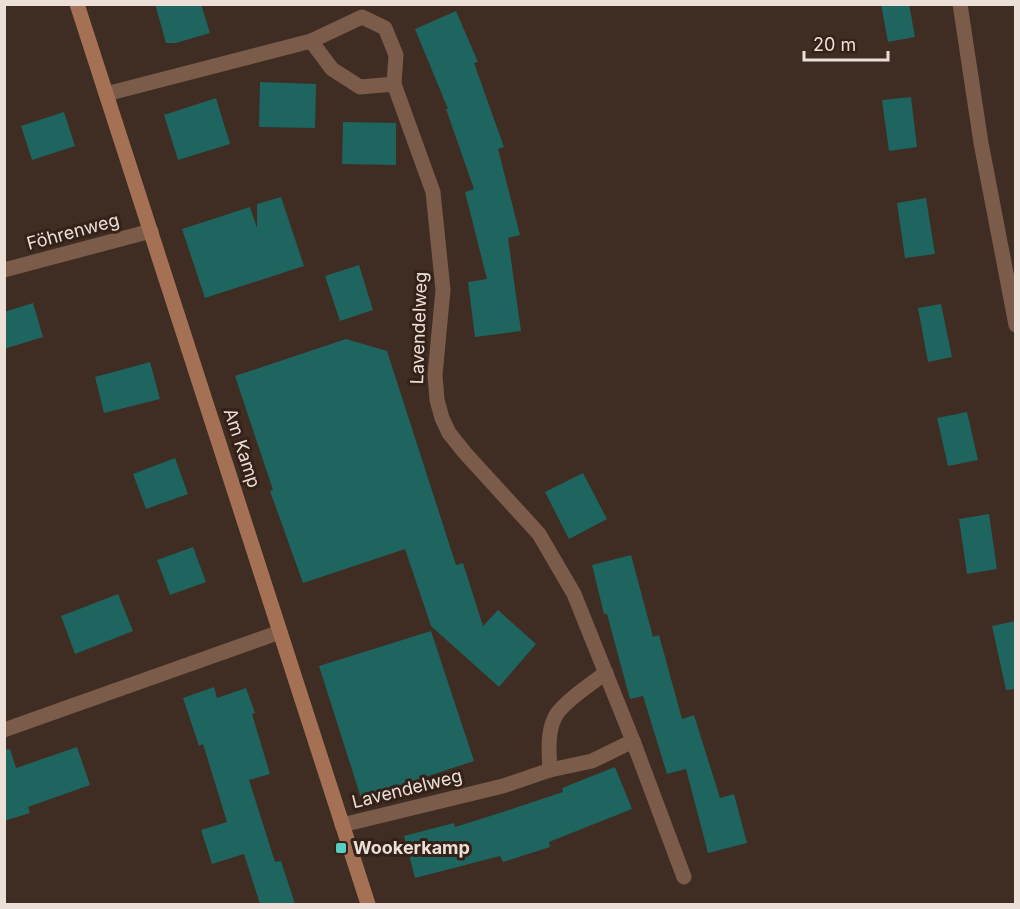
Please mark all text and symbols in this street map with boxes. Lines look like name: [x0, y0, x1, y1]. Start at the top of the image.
scale bar: [804, 24, 888, 62]
text: 20 m: [813, 34, 856, 55]
street label: Föhrenweg: [24, 209, 121, 254]
street label: Lavendelweg: [406, 271, 431, 385]
street label: Am Kamp: [220, 405, 265, 490]
street label: Lavendelweg: [350, 765, 464, 812]
place label: Wookerkamp: [353, 837, 470, 858]
marker: Wookerkamp: [334, 841, 348, 855]

